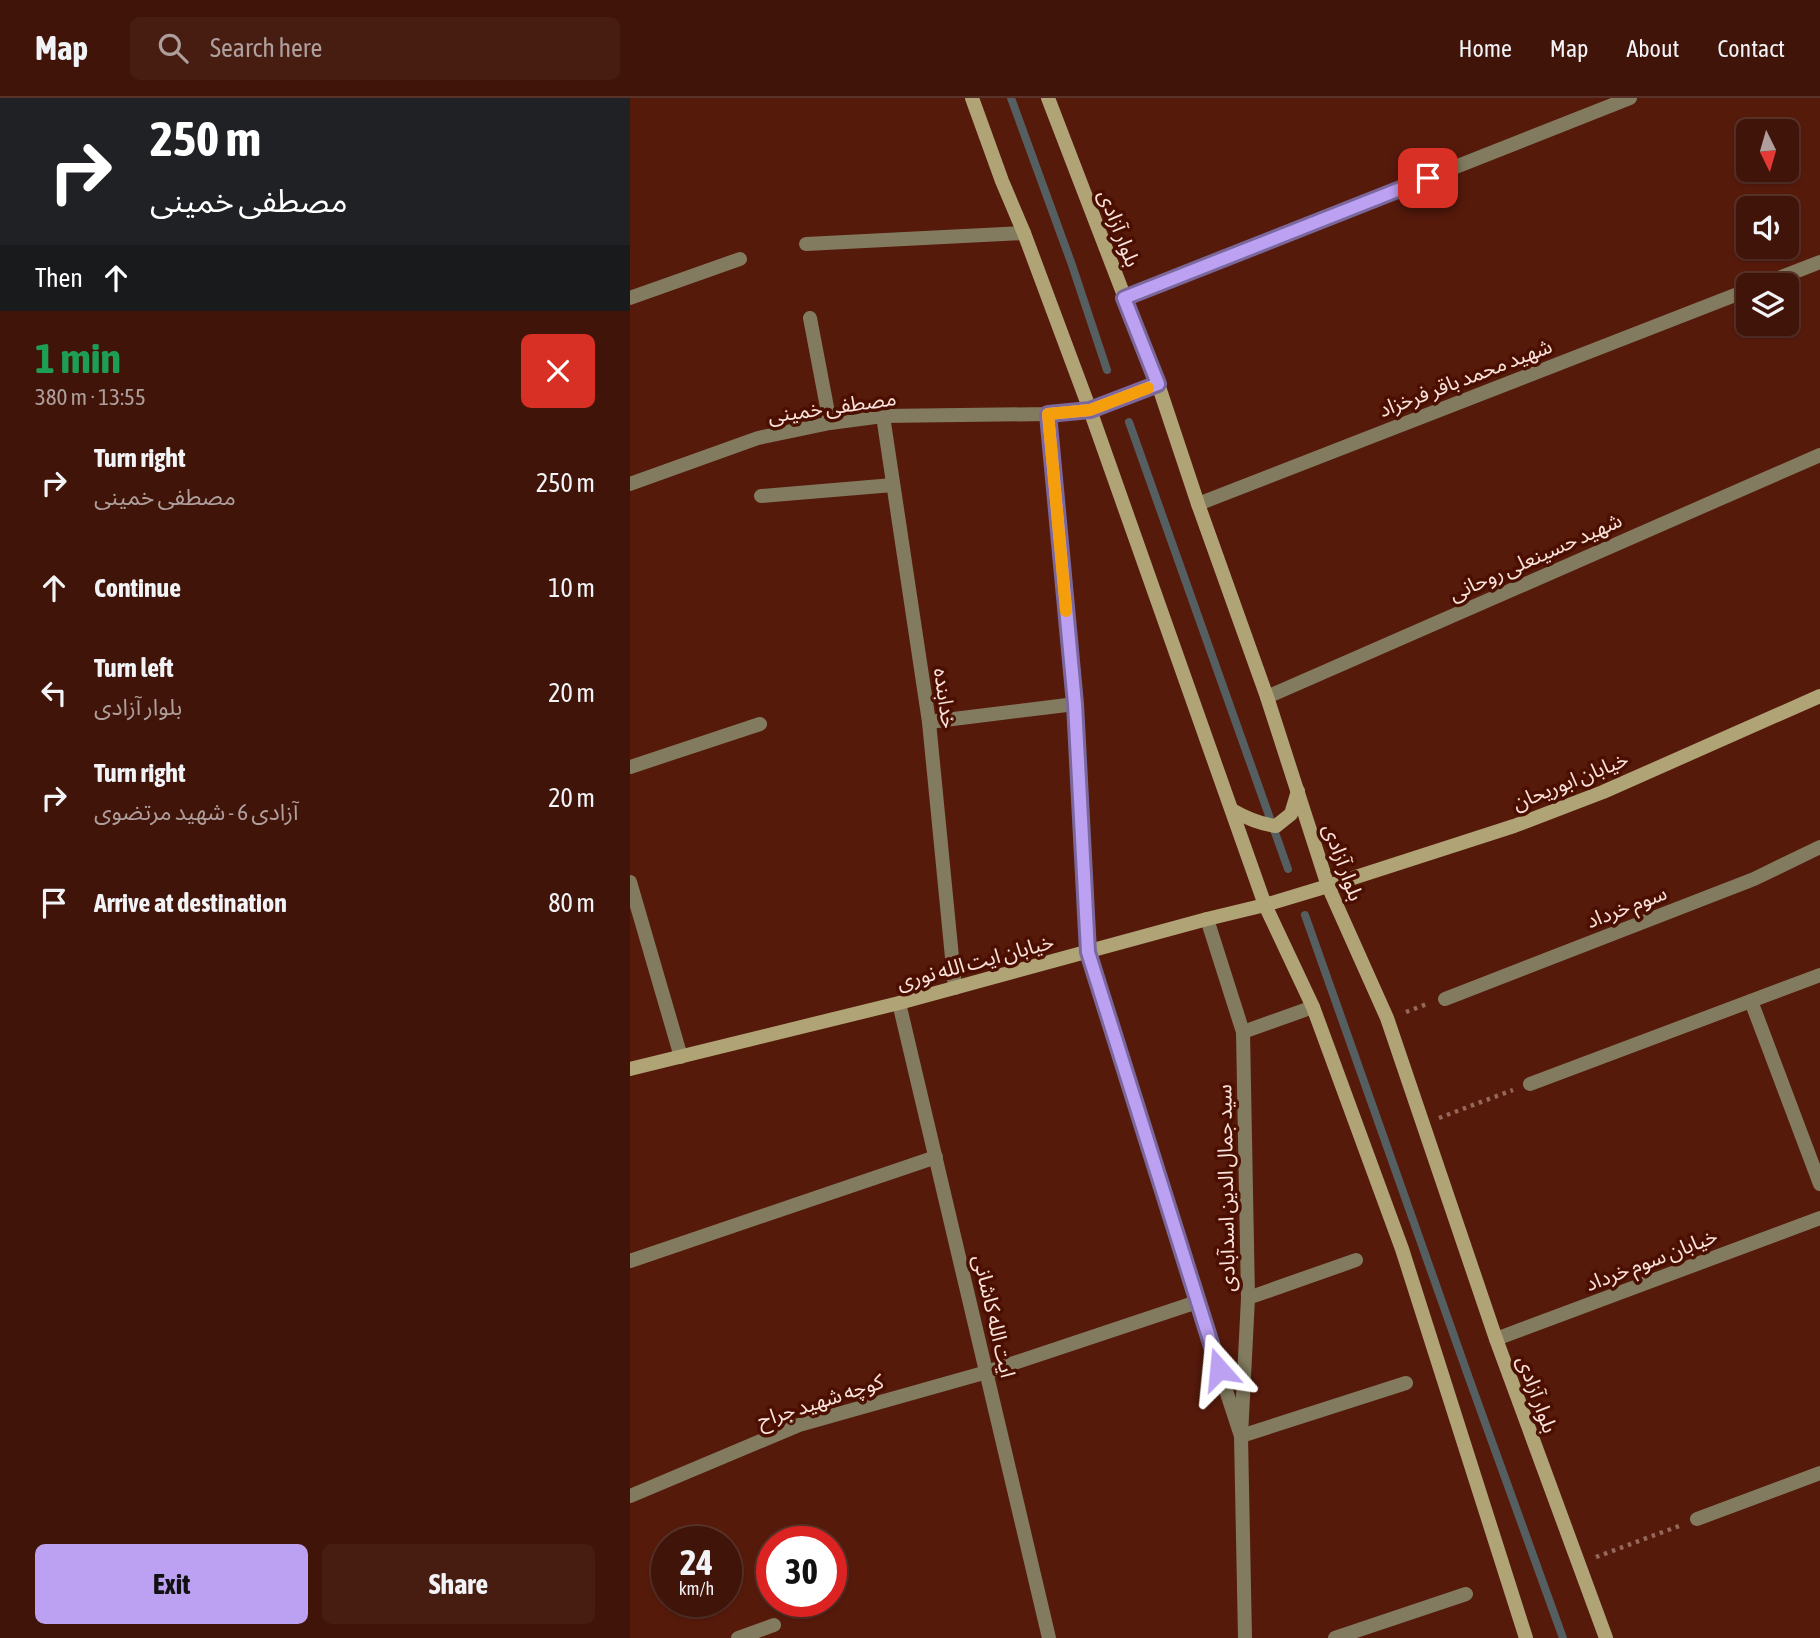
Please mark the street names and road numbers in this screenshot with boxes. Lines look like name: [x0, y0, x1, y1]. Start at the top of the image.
street label: بلوار آزادی: [1093, 186, 1146, 270]
street label: شهید محمد باقر فرخزاد: [1375, 333, 1556, 422]
street label: مصطفی خمینی: [766, 385, 898, 428]
street label: شهید حسینعلی روحانی: [1445, 507, 1625, 606]
street label: خدابنده: [930, 666, 962, 730]
street label: خیابان ابوریحان: [1508, 746, 1632, 815]
street label: بلوار آزادی: [1318, 820, 1369, 904]
street label: سوم خرداد: [1582, 880, 1672, 937]
street label: خیابان ایت الله نوری: [894, 929, 1056, 994]
street label: سید جمال الدین اسدآبادی: [1211, 1084, 1240, 1292]
street label: خیابان سوم خرداد: [1581, 1223, 1722, 1300]
street label: ایت الله کاشانی: [968, 1252, 1021, 1380]
street label: بلوار آزادی: [1512, 1352, 1563, 1436]
street label: کوچه شهید جراح: [754, 1368, 888, 1436]

